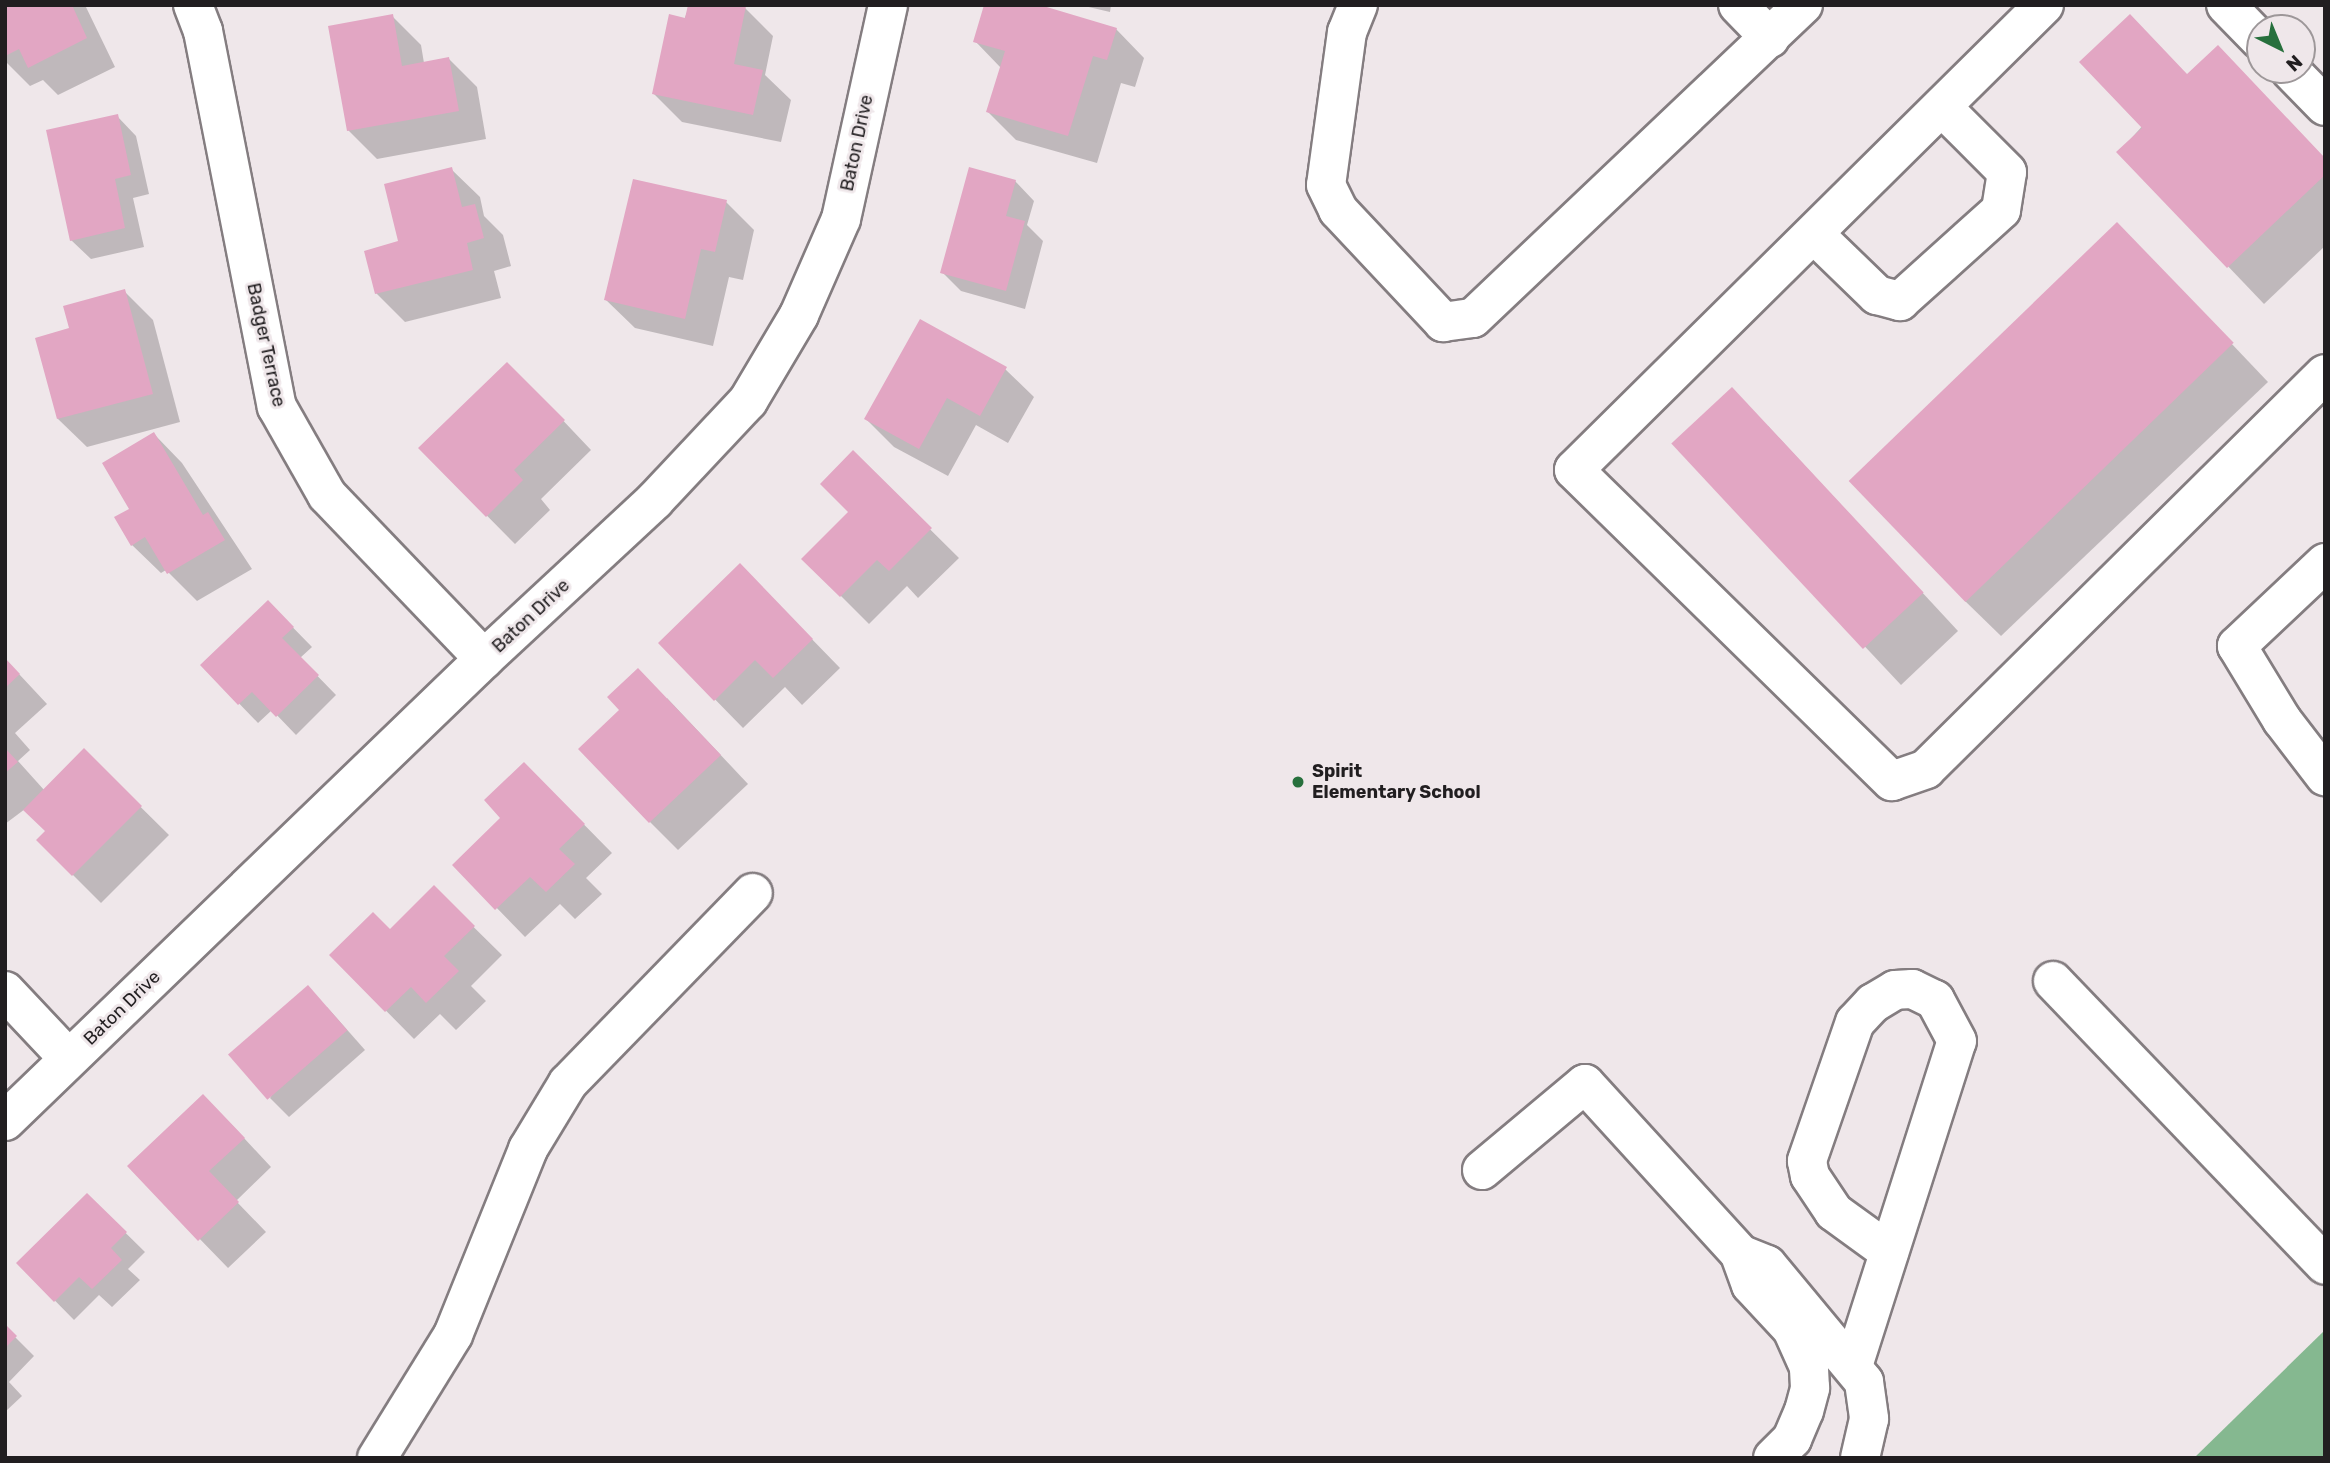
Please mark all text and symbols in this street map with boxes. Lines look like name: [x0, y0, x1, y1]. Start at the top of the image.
north arrow: [2246, 14, 2316, 84]
text: N: [2281, 50, 2307, 76]
street label: Baton Drive: [836, 93, 878, 193]
street label: Badger Terrace: [242, 281, 290, 409]
street label: Baton Drive: [488, 575, 574, 657]
place label: Spirit Elementary School: [1312, 761, 1481, 804]
marker: Spirit Elementary School: [1290, 774, 1306, 790]
street label: Baton Drive: [79, 966, 165, 1050]

